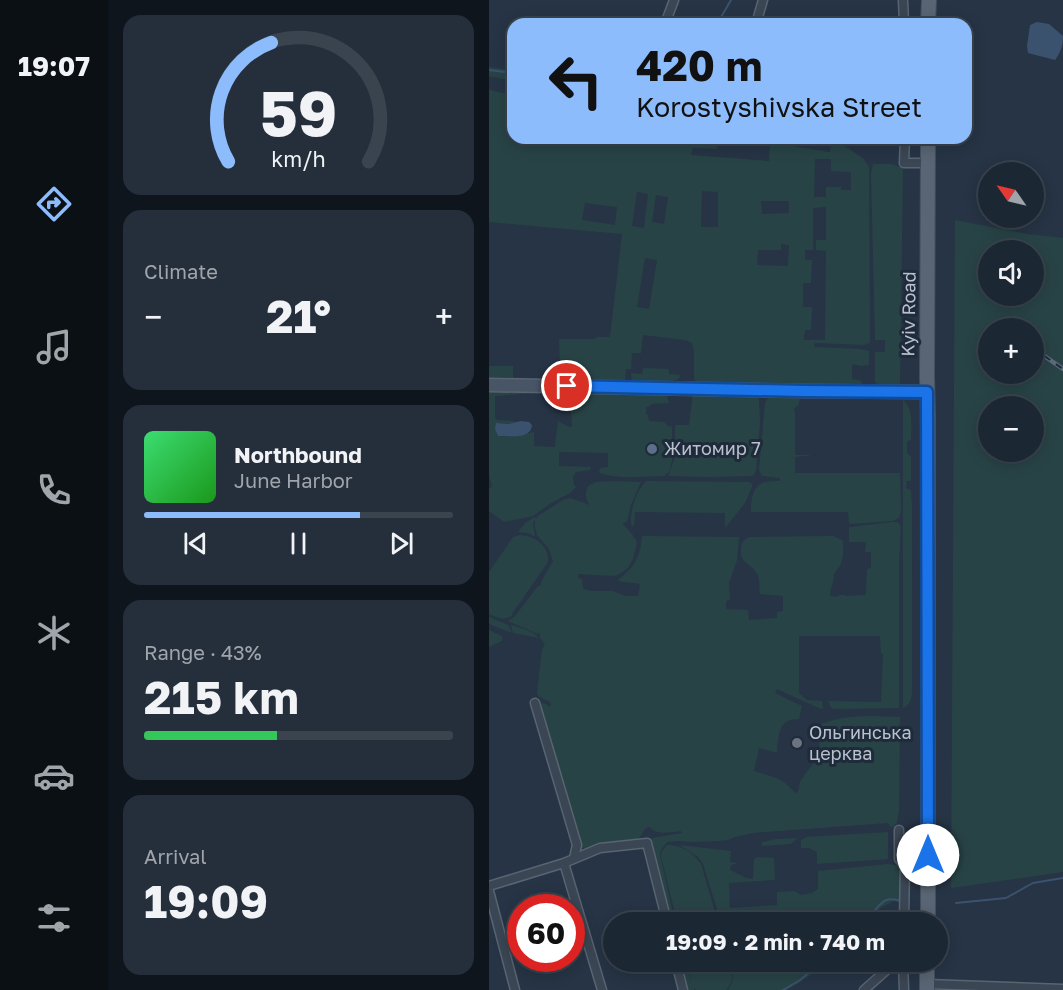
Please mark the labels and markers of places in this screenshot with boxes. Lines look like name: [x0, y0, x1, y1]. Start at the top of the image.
pin: [541, 360, 592, 411]
place label: Житомир 7: [664, 437, 761, 459]
marker: Житомир 7: [645, 442, 659, 456]
place label: Ольгинська церква: [809, 721, 912, 764]
marker: Ольгинська церква: [790, 736, 804, 750]

